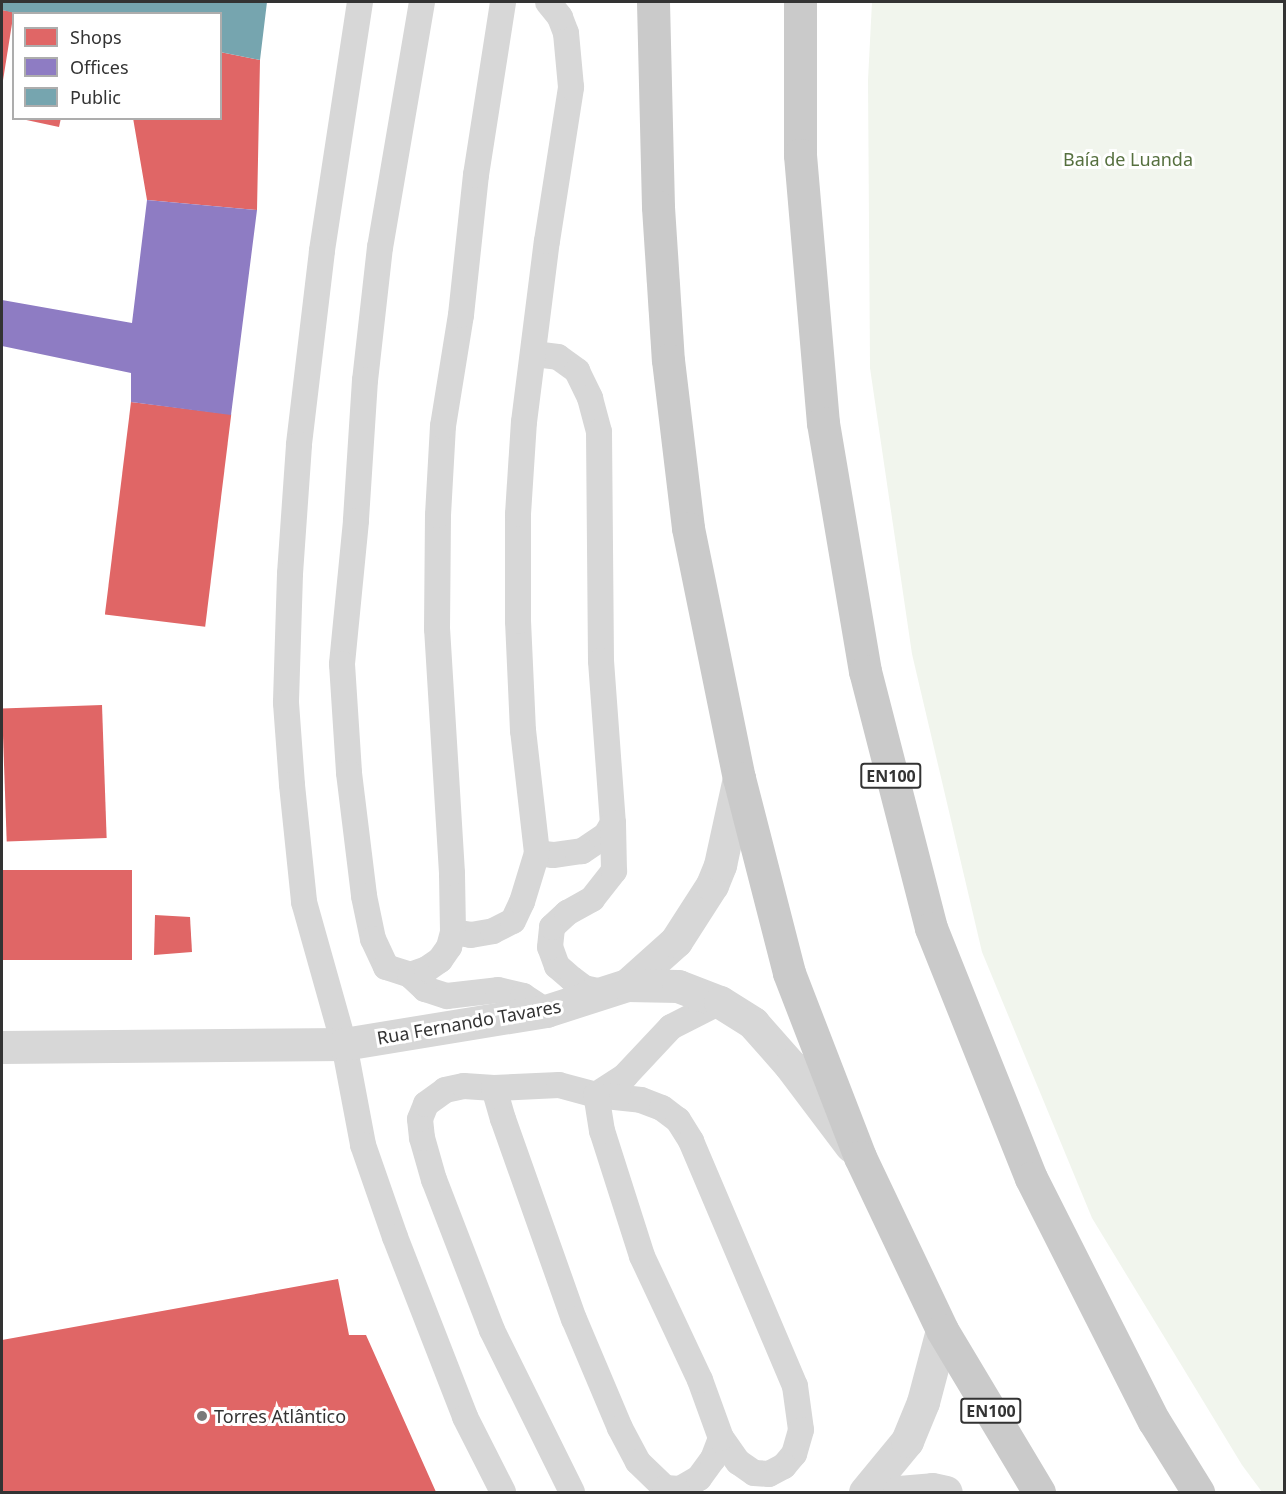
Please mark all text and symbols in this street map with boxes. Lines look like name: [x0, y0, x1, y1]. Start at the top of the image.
legend: [12, 12, 222, 120]
text: Shops: [70, 25, 122, 49]
text: Offices: [70, 55, 129, 79]
text: Public: [70, 85, 121, 109]
park label: Baía de Luanda: [1063, 148, 1193, 170]
road number: EN100: [860, 763, 922, 789]
street label: Rua Fernando Tavares: [375, 995, 563, 1049]
road number: EN100: [960, 1398, 1022, 1424]
place label: Torres Atlântico: [214, 1405, 346, 1427]
marker: Torres Atlântico: [195, 1409, 209, 1423]

